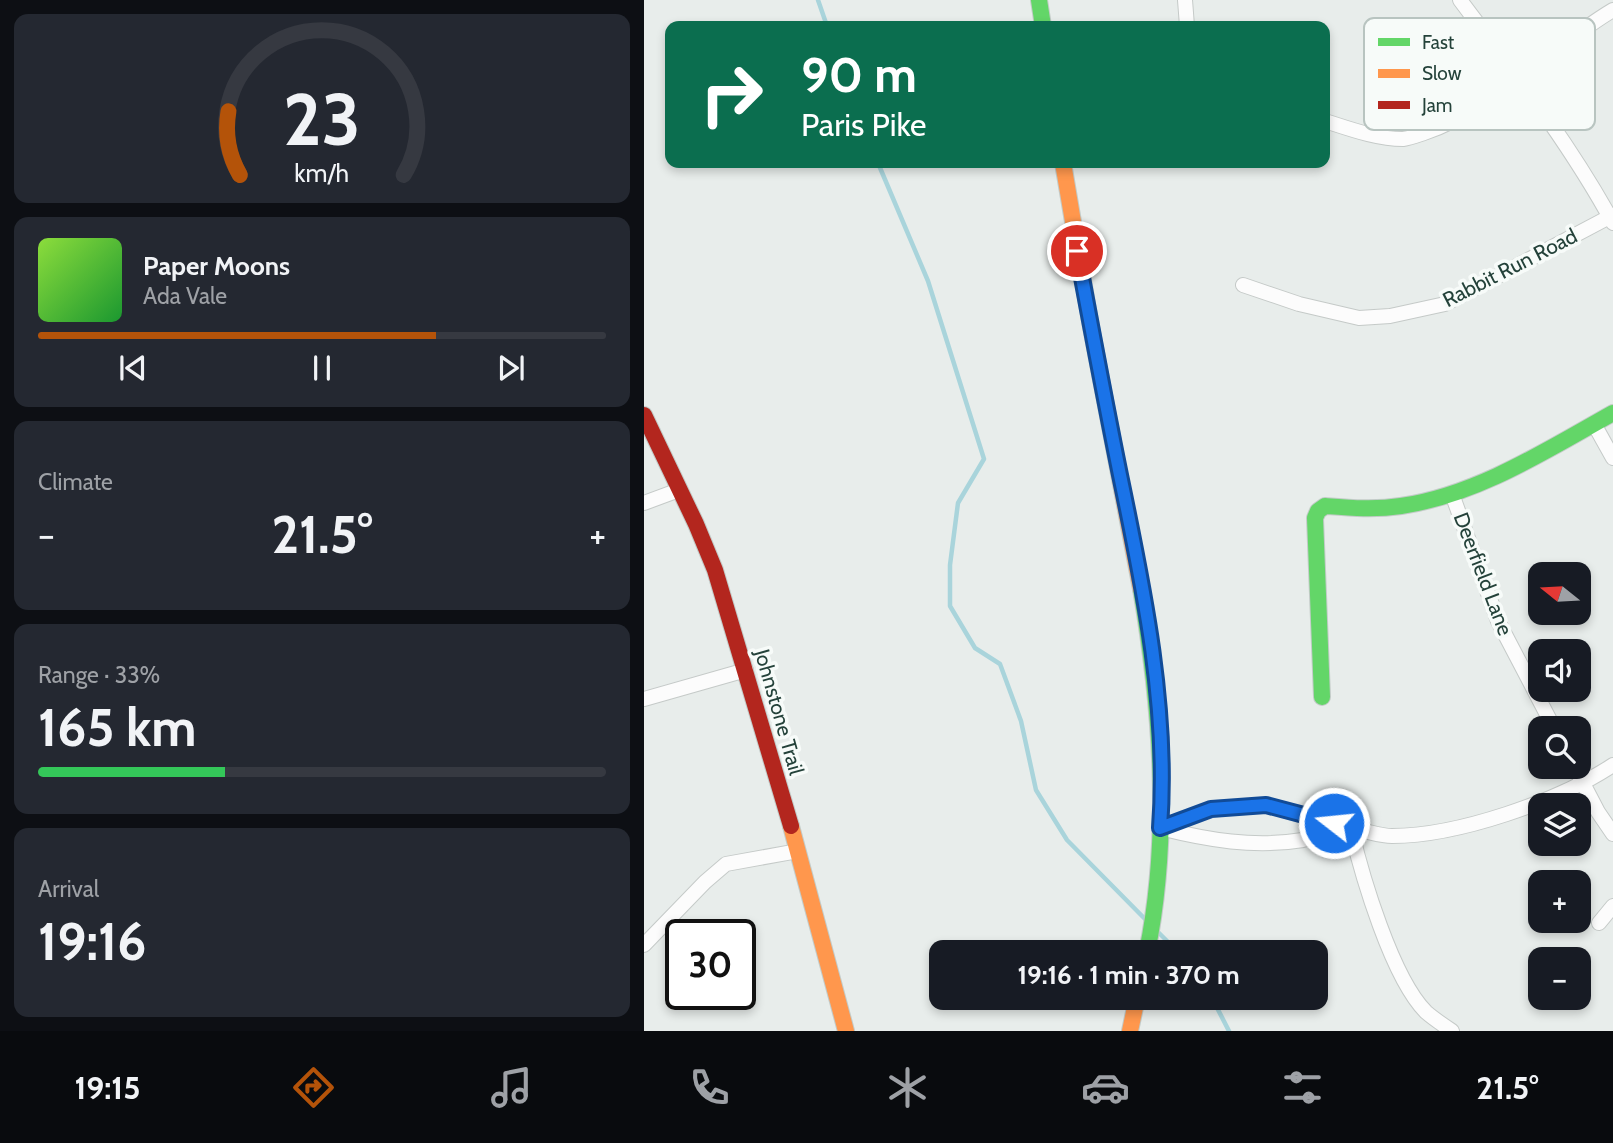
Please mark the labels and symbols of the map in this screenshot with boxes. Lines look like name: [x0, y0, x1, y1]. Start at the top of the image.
legend: [1364, 18, 1595, 130]
text: Fast: [1422, 31, 1455, 54]
text: Slow: [1422, 62, 1462, 85]
text: Jam: [1421, 94, 1452, 117]
pin: [1047, 221, 1107, 281]
street label: Rabbit Run Road: [1438, 223, 1581, 312]
street label: Deerfield Lane: [1449, 509, 1518, 639]
north arrow: [1528, 562, 1591, 625]
street label: Johnstone Trail: [749, 645, 809, 778]
position arrow: [1297, 786, 1371, 860]
speed limit sign: 30: [665, 919, 756, 1010]

